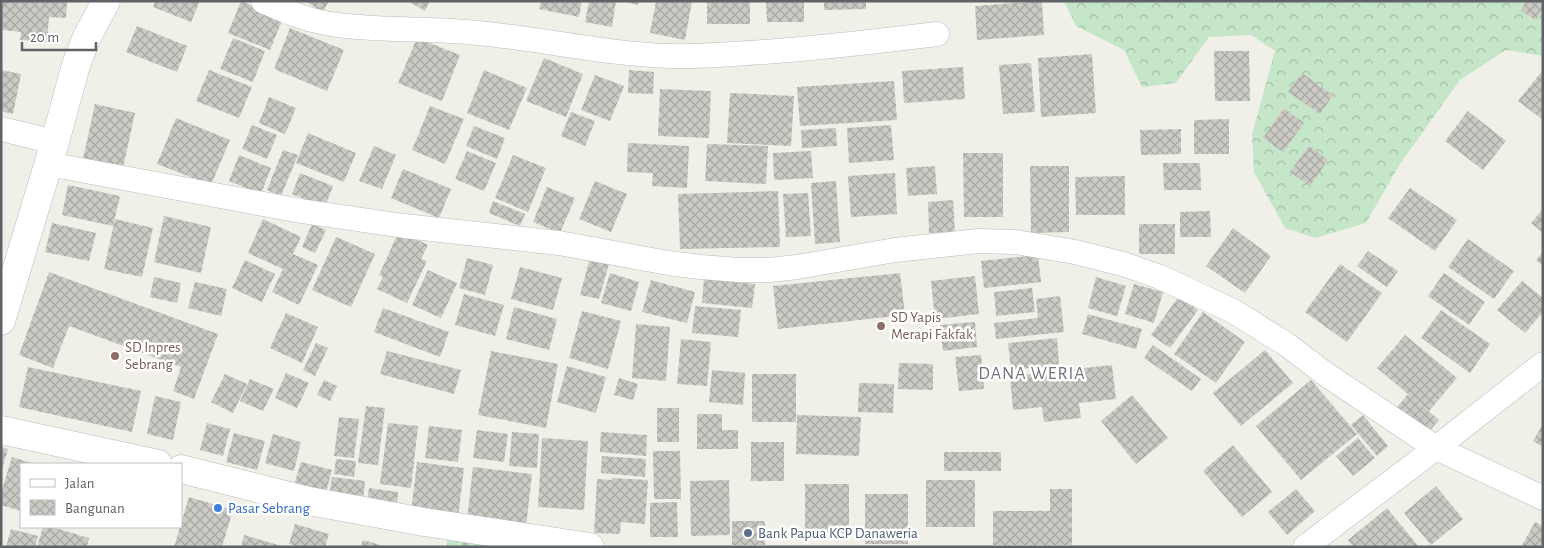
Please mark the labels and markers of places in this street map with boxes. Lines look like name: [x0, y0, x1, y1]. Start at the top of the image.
place label: SD Yapis Merapi Fakfak: [891, 310, 973, 342]
marker: SD Yapis Merapi Fakfak: [875, 320, 887, 332]
place label: SD Inpres Sebrang: [125, 340, 181, 372]
marker: SD Inpres Sebrang: [109, 350, 121, 362]
place label: Pasar Sebrang: [228, 501, 310, 516]
marker: Pasar Sebrang: [212, 502, 224, 514]
place label: Bank Papua KCP Danaweria: [758, 526, 918, 541]
marker: Bank Papua KCP Danaweria: [742, 527, 754, 539]

